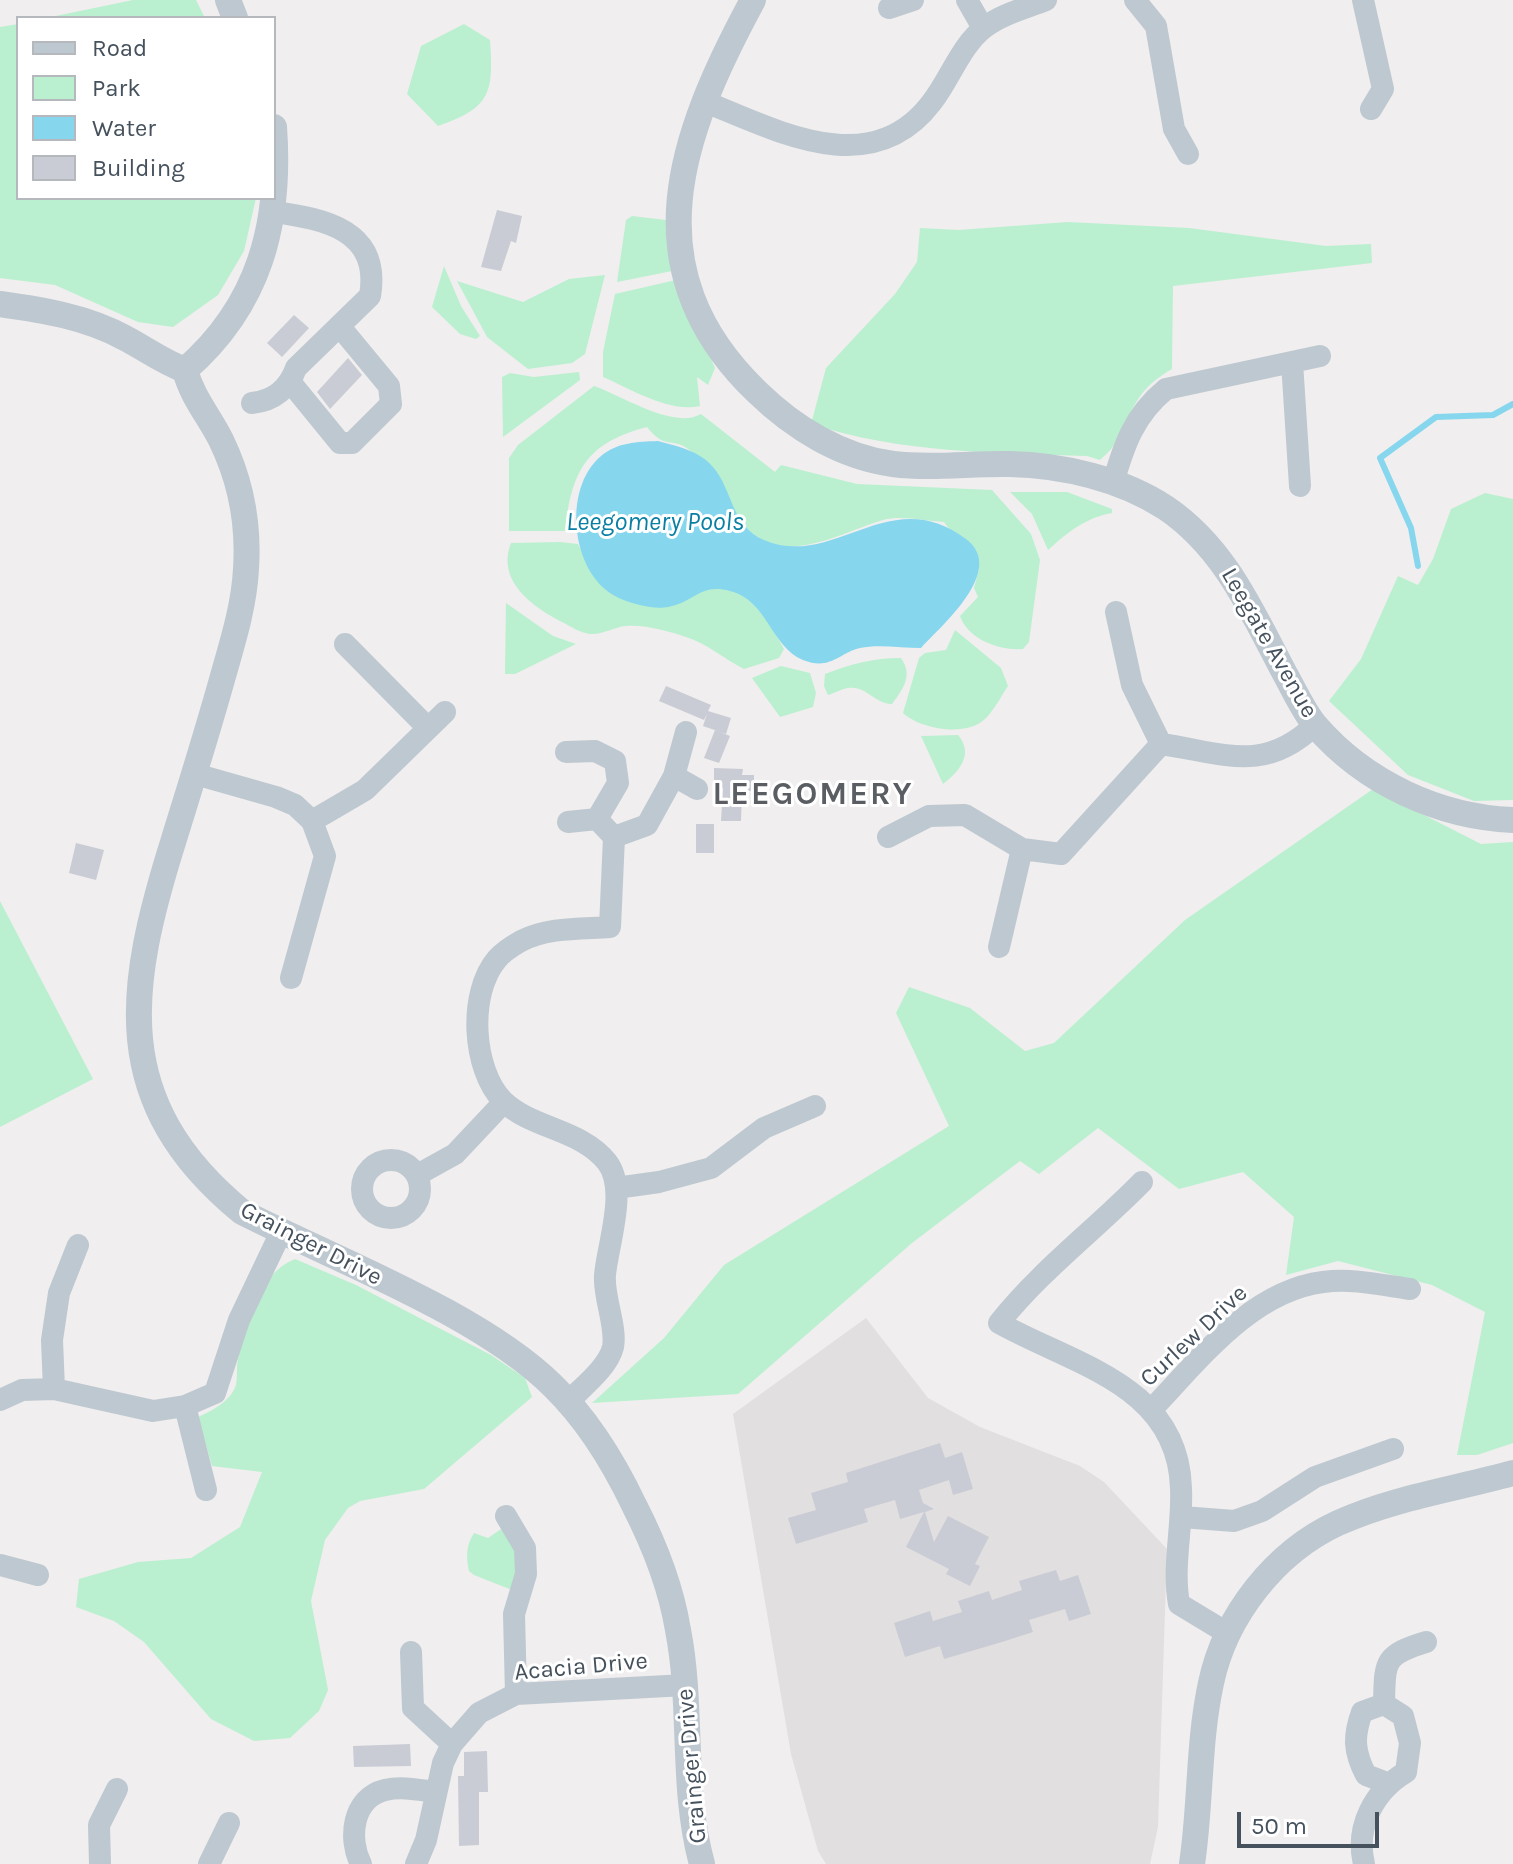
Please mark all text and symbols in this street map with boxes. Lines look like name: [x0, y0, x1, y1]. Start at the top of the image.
legend: [16, 16, 276, 200]
text: Road: [92, 34, 147, 62]
text: Park: [92, 74, 141, 102]
text: Water: [92, 114, 156, 142]
text: Building: [92, 154, 185, 182]
water label: Leegomery Pools: [566, 507, 744, 539]
street label: Leegate Avenue: [1214, 563, 1324, 723]
district label: LEEGOMERY: [713, 776, 913, 814]
street label: Grainger Drive: [235, 1196, 387, 1292]
street label: Curlew Drive: [1134, 1279, 1254, 1393]
street label: Acacia Drive: [513, 1647, 649, 1687]
street label: Grainger Drive: [671, 1687, 713, 1845]
scale bar: [1241, 1796, 1383, 1846]
text: 50 m: [1251, 1812, 1307, 1840]

